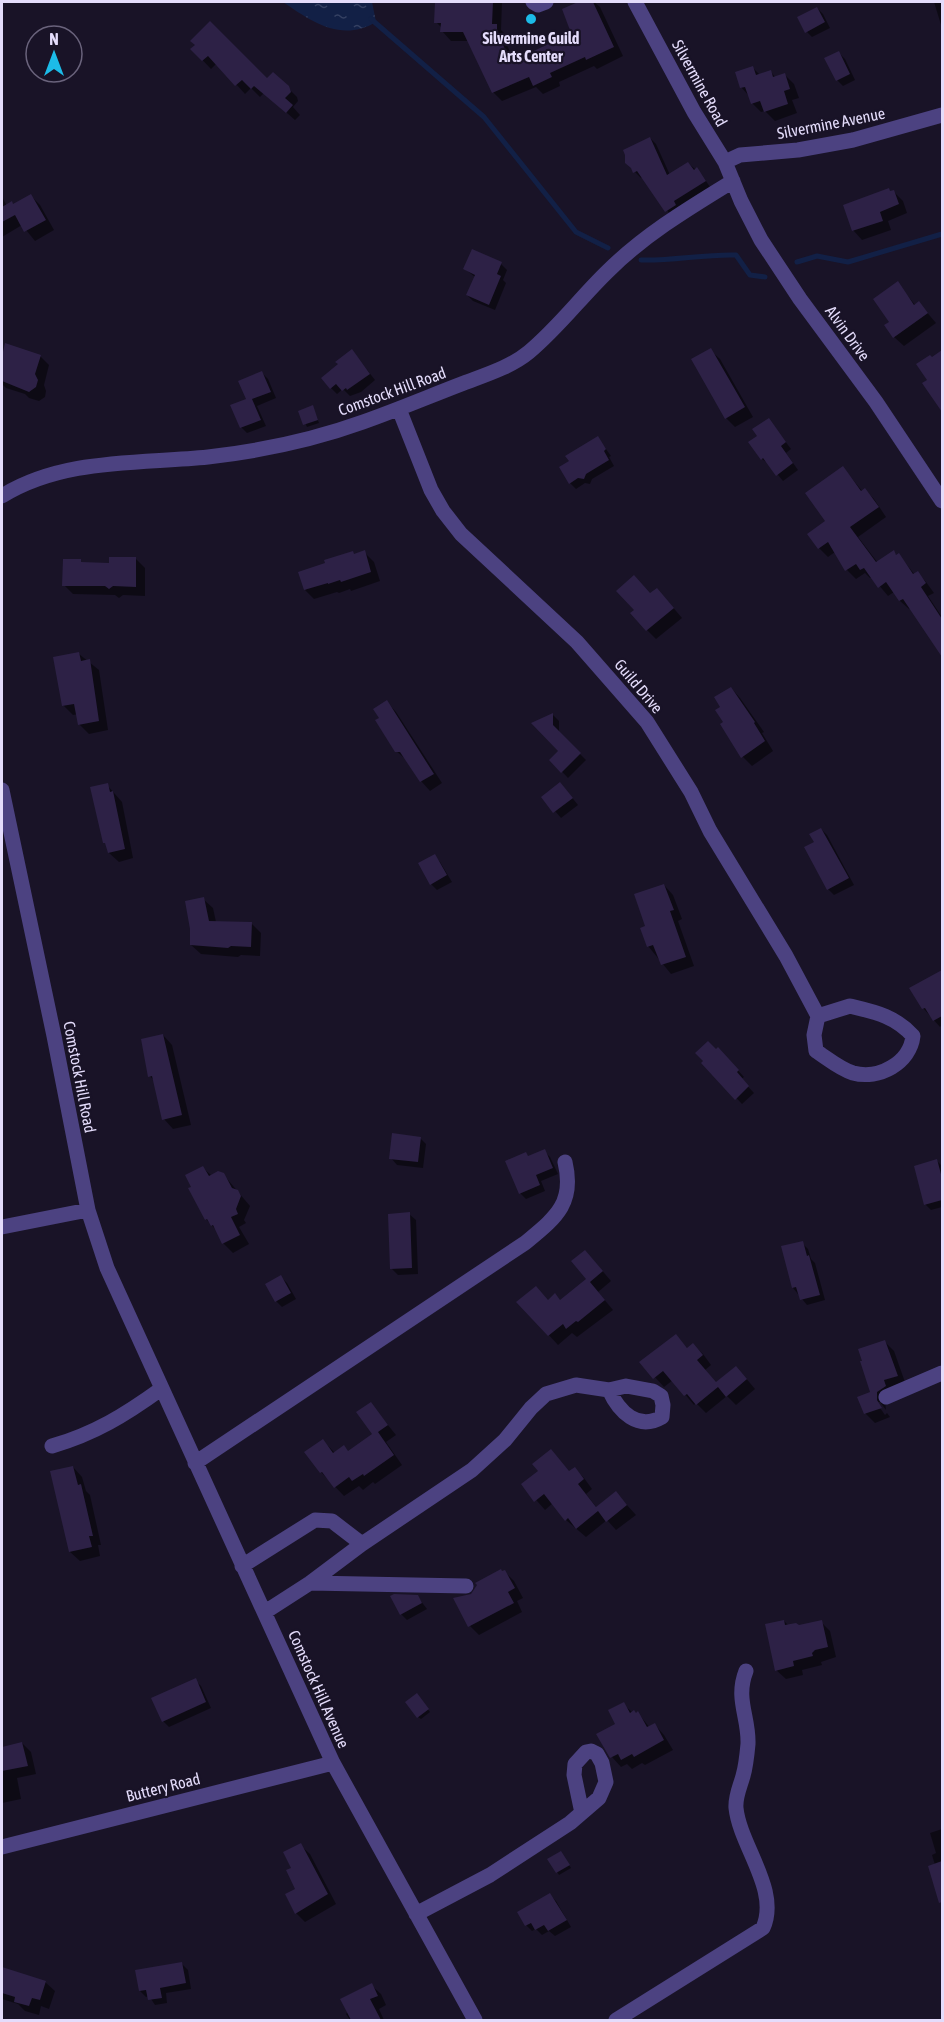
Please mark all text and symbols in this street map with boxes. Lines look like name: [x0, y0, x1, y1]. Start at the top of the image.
marker: Silvermine Guild Arts Center: [524, 12, 538, 26]
north arrow: [24, 24, 84, 84]
place label: Silvermine Guild Arts Center: [483, 29, 580, 65]
text: N: [49, 30, 59, 48]
street label: Silvermine Road: [669, 37, 731, 129]
street label: Silvermine Avenue: [775, 104, 887, 142]
street label: Alvin Drive: [822, 302, 874, 364]
street label: Comstock Hill Road: [336, 363, 448, 419]
street label: Guild Drive: [611, 655, 667, 717]
street label: Comstock Hill Road: [60, 1020, 100, 1134]
street label: Comstock Hill Avenue: [285, 1627, 353, 1751]
street label: Buttery Road: [124, 1769, 202, 1806]

